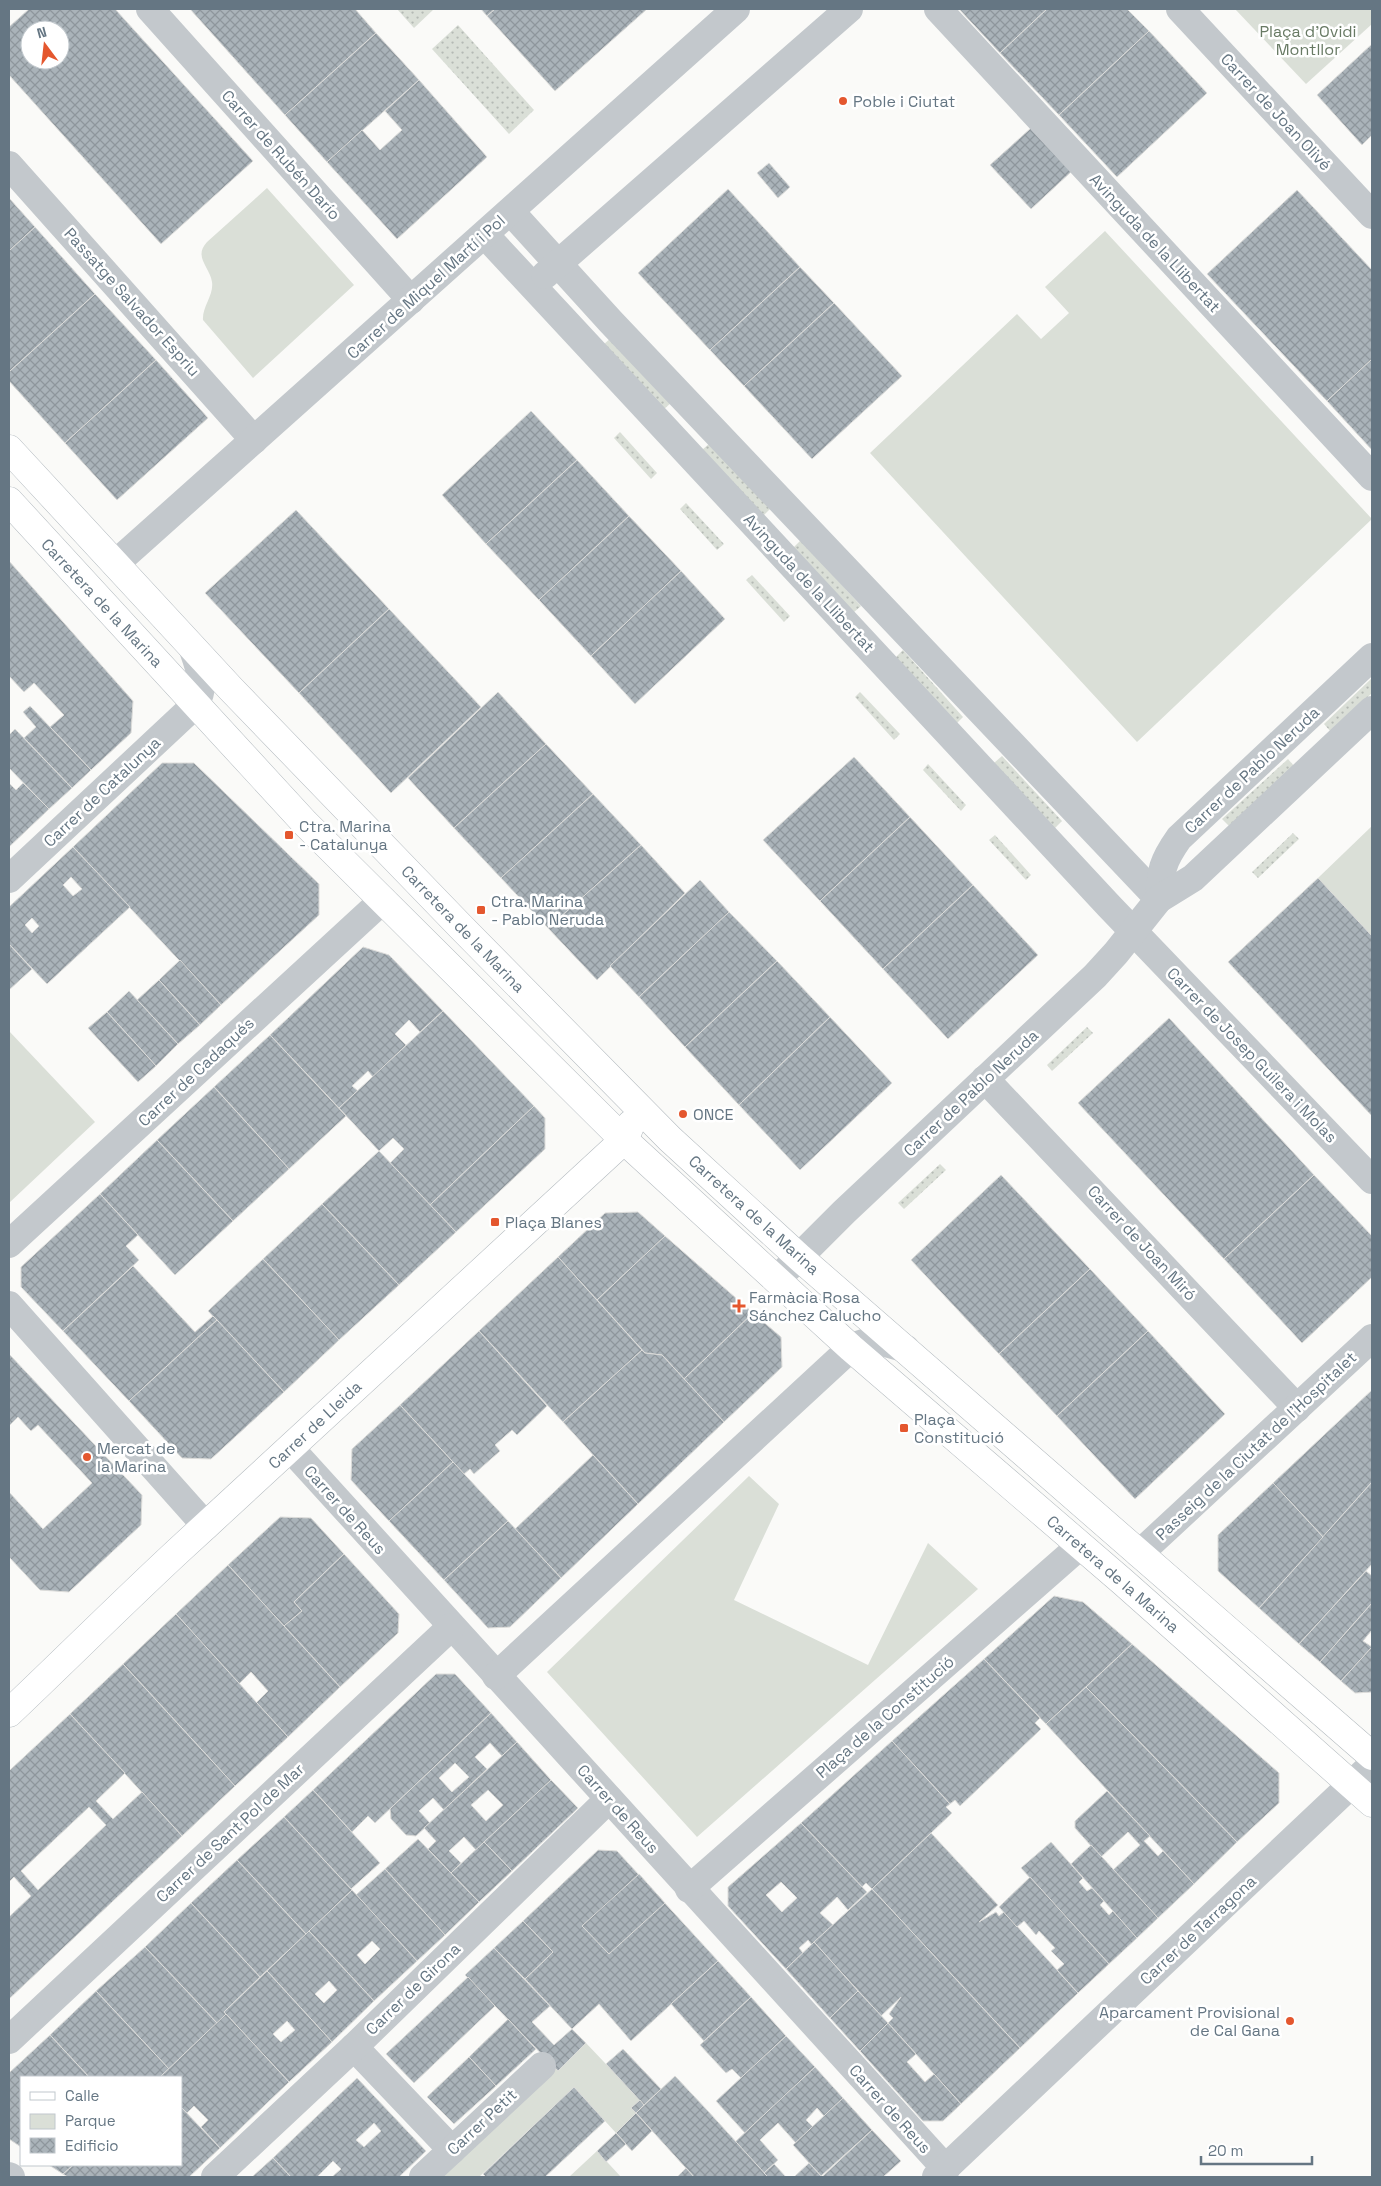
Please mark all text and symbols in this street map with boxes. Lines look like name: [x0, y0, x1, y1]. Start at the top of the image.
north arrow: [20, 20, 70, 70]
park label: Plaça d'Ovidi Montllor: [1259, 21, 1357, 60]
text: N: [35, 23, 49, 42]
street label: Carrer de Joan Olivé: [1216, 49, 1336, 175]
street label: Carrer de Rubén Darío: [217, 86, 345, 224]
place label: Poble i Ciutat: [853, 91, 955, 112]
marker: Poble i Ciutat: [837, 95, 849, 107]
street label: Avinguda de la Llibertat: [1085, 169, 1225, 317]
street label: Carrer de Miquel Martí i Pol: [343, 210, 509, 364]
street label: Passatge Salvador Espriu: [60, 223, 204, 381]
street label: Avinguda de la Llibertat: [739, 509, 879, 657]
street label: Carretera de la Marina: [37, 534, 167, 672]
street label: Carrer de Pablo Neruda: [1180, 702, 1324, 838]
street label: Carrer de Catalunya: [39, 732, 165, 852]
place label: Ctra. Marina - Catalunya: [299, 816, 391, 855]
marker: Ctra. Marina - Catalunya: [283, 829, 295, 841]
street label: Carretera de la Marina: [397, 861, 529, 997]
place label: Ctra. Marina - Pablo Neruda: [491, 891, 604, 930]
marker: Ctra. Marina - Pablo Neruda: [475, 904, 487, 916]
street label: Carrer de Josep Guilera i Molas: [1162, 963, 1342, 1147]
street label: Carrer de Cadaqués: [134, 1013, 258, 1131]
street label: Carrer de Pablo Neruda: [899, 1025, 1043, 1161]
place label: ONCE: [693, 1104, 734, 1125]
marker: ONCE: [677, 1108, 689, 1120]
street label: Carretera de la Marina: [684, 1151, 824, 1279]
street label: Carrer de Joan Miró: [1083, 1181, 1201, 1305]
place label: Plaça Blanes: [505, 1212, 602, 1233]
marker: Plaça Blanes: [489, 1216, 501, 1228]
place label: Farmàcia Rosa Sánchez Calucho: [749, 1287, 881, 1326]
marker: Farmàcia Rosa Sánchez Calucho: [733, 1300, 745, 1312]
street label: Passeig de la Ciutat de l'Hospitalet: [1151, 1347, 1361, 1545]
street label: Carrer de Lleida: [264, 1376, 366, 1474]
place label: Plaça Constitució: [914, 1409, 1004, 1448]
marker: Plaça Constitució: [898, 1422, 910, 1434]
place label: Mercat de la Marina: [97, 1438, 176, 1477]
marker: Mercat de la Marina: [81, 1451, 93, 1463]
street label: Carrer de Reus: [300, 1461, 390, 1559]
street label: Carretera de la Marina: [1042, 1511, 1184, 1637]
street label: Plaça de la Constitució: [811, 1651, 959, 1783]
street label: Carrer de Sant Pol de Mar: [152, 1759, 308, 1907]
street label: Carrer de Reus: [573, 1760, 663, 1858]
street label: Carrer de Tarragona: [1135, 1871, 1261, 1989]
street label: Carrer de Girona: [361, 1938, 465, 2040]
place label: Aparcament Provisional de Cal Gana: [1099, 2002, 1280, 2041]
marker: Aparcament Provisional de Cal Gana: [1284, 2015, 1296, 2027]
street label: Carrer de Reus: [845, 2060, 935, 2158]
legend: [20, 2076, 182, 2166]
street label: Carrer Petit: [443, 2084, 521, 2160]
text: Calle: [65, 2086, 100, 2105]
text: Parque: [65, 2111, 116, 2130]
scale bar: [1201, 2134, 1312, 2166]
text: Edificio: [65, 2136, 119, 2155]
text: 20 m: [1208, 2141, 1243, 2160]

